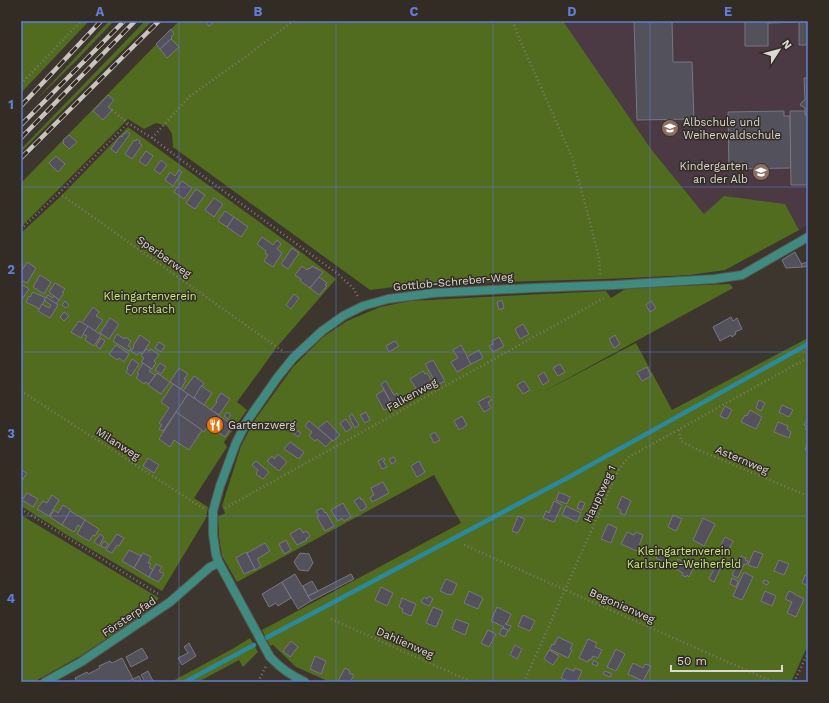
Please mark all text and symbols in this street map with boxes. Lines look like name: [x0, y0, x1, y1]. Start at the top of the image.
text: A: [96, 4, 105, 19]
text: B: [254, 4, 263, 19]
text: C: [410, 4, 419, 19]
text: D: [567, 4, 577, 19]
text: E: [724, 4, 732, 19]
north arrow: [759, 30, 799, 70]
text: N: [779, 37, 794, 52]
text: 1: [8, 97, 14, 112]
place label: Albschule und Weiherwaldschule: [683, 116, 781, 142]
school or university icon: Albschule und Weiherwaldschule: [660, 118, 680, 138]
place label: Kindergarten an der Alb: [680, 160, 748, 186]
school or university icon: Kindergarten an der Alb: [751, 162, 771, 182]
street label: Sperberweg: [134, 233, 194, 281]
text: 2: [7, 262, 15, 277]
street label: Gottlob-Schreber-Weg: [392, 270, 514, 294]
park label: Kleingartenverein Forstlach: [104, 290, 196, 316]
street label: Falkenweg: [384, 376, 440, 414]
restaurant icon: Gartenzwerg: [205, 415, 225, 435]
place label: Gartenzwerg: [228, 419, 296, 432]
street label: Milanweg: [94, 425, 143, 463]
text: 3: [7, 426, 15, 441]
street label: Asternweg: [714, 443, 771, 477]
street label: Hauptweg 1: [581, 463, 619, 525]
park label: Kleingartenverein Karlsruhe-Weiherfeld: [627, 545, 741, 571]
street label: Begonienweg: [587, 586, 657, 626]
text: 4: [7, 591, 16, 606]
street label: Försterpfad: [100, 594, 158, 640]
street label: Dahlienweg: [374, 625, 436, 662]
scale bar: [671, 647, 782, 673]
text: 50 m: [677, 654, 707, 668]

